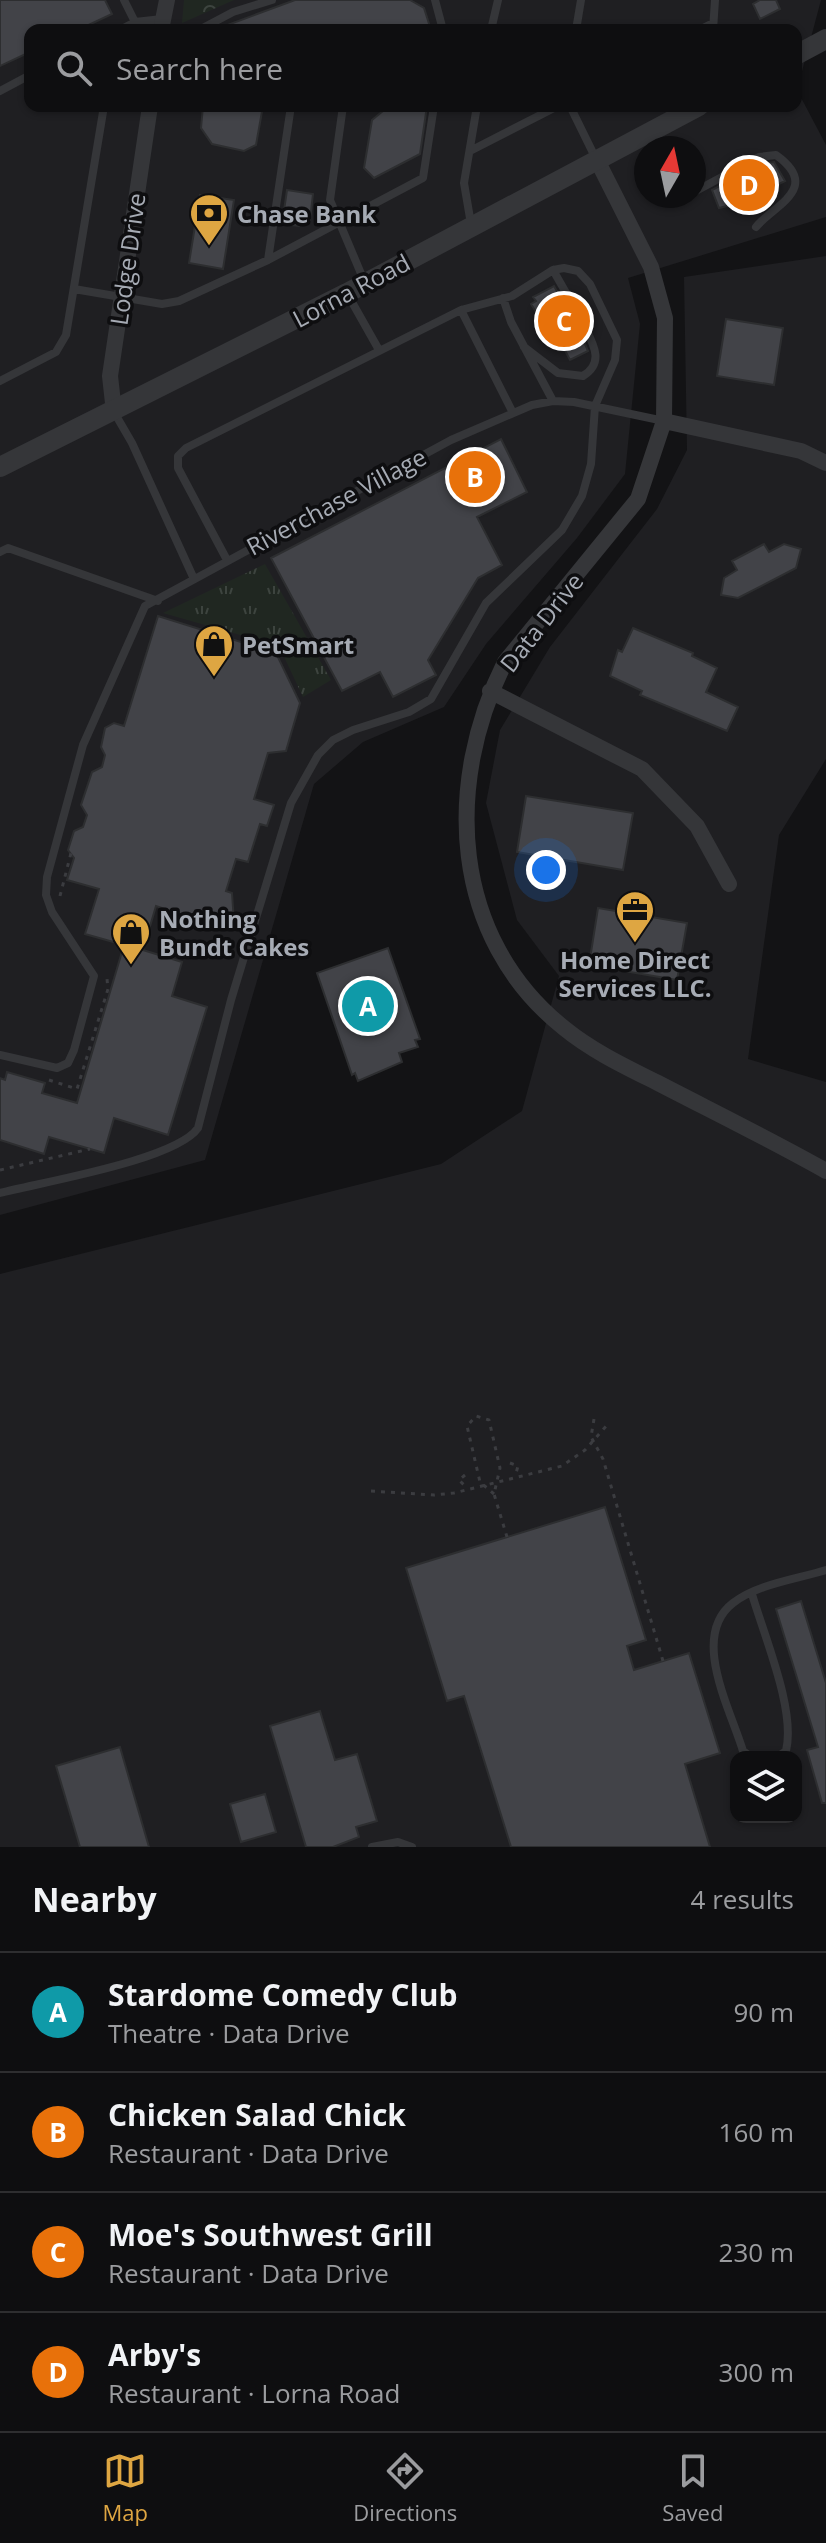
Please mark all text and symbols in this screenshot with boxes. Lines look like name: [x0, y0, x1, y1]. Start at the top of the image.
search box: [24, 24, 802, 112]
icon: search: [52, 46, 96, 90]
text: Search here: [116, 48, 283, 89]
north arrow: [634, 136, 706, 208]
pin: D: [723, 155, 775, 215]
street label: Lodge Drive: [101, 191, 153, 327]
bank icon: Chase Bank: [188, 192, 230, 247]
place label: Chase Bank: [237, 197, 376, 230]
street label: Lorna Road: [287, 245, 415, 335]
pin: C: [538, 291, 590, 351]
street label: Riverchase Village: [240, 440, 432, 562]
pin: B: [449, 447, 501, 507]
street label: Data Drive: [492, 565, 590, 679]
shop icon: PetSmart: [193, 623, 235, 678]
place label: PetSmart: [242, 628, 354, 661]
your location: [526, 850, 566, 890]
office icon: Home Direct Services LLC.: [614, 889, 656, 944]
place label: Nothing Bundt Cakes: [159, 902, 309, 963]
shop icon: Nothing Bundt Cakes: [110, 911, 152, 966]
place label: Home Direct Services LLC.: [558, 943, 712, 1004]
pin: A: [342, 976, 394, 1036]
map controls: [730, 1751, 802, 1823]
button: layers: [730, 1751, 802, 1823]
text: Nearby: [32, 1876, 157, 1922]
text: 4 results: [691, 1881, 794, 1917]
text: Stardome Comedy Club: [108, 1974, 458, 2015]
text: A: [49, 1994, 67, 2030]
text: 90 m: [733, 1994, 794, 2030]
text: Theatre · Data Drive: [108, 2015, 350, 2051]
text: Chicken Salad Chick: [108, 2094, 406, 2135]
text: B: [49, 2114, 67, 2150]
text: 160 m: [719, 2114, 794, 2150]
text: Restaurant · Data Drive: [108, 2135, 389, 2171]
text: Moe's Southwest Grill: [108, 2214, 433, 2255]
text: C: [50, 2234, 66, 2270]
text: 230 m: [719, 2234, 794, 2270]
text: Restaurant · Data Drive: [108, 2255, 389, 2291]
text: Arby's: [108, 2334, 201, 2375]
text: D: [48, 2354, 68, 2390]
text: 300 m: [719, 2354, 794, 2390]
text: Restaurant · Lorna Road: [108, 2375, 400, 2411]
tab: Map: [103, 2449, 148, 2527]
tab: Directions: [353, 2449, 457, 2527]
tab: Saved: [662, 2449, 723, 2527]

